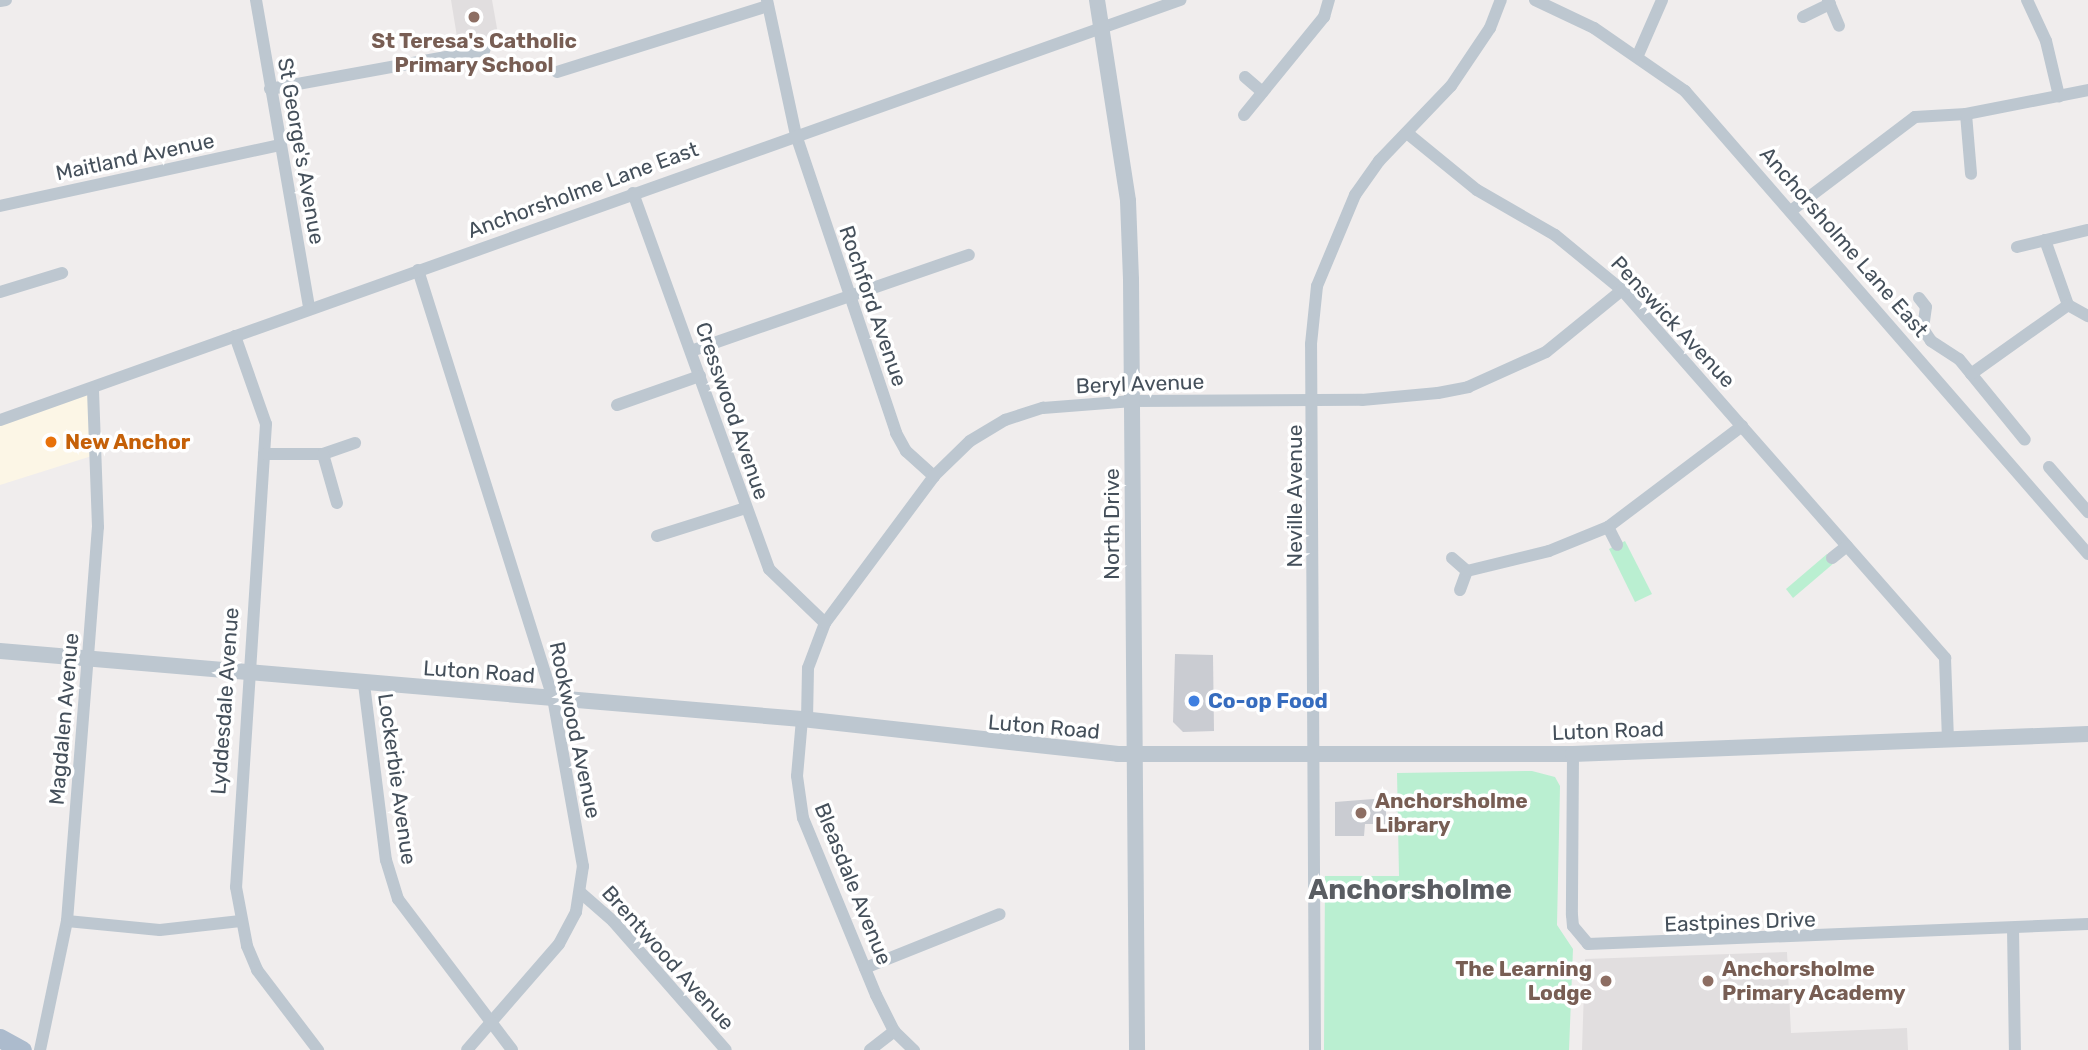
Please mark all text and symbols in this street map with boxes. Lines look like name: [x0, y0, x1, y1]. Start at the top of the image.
marker: St Teresa's Catholic Primary School: [466, 9, 482, 25]
place label: St Teresa's Catholic Primary School: [371, 28, 577, 78]
street label: St George's Avenue: [272, 55, 330, 247]
street label: Maitland Avenue: [53, 128, 217, 186]
street label: Anchorsholme Lane East: [464, 136, 702, 244]
street label: Anchorsholme Lane East: [1755, 142, 1933, 342]
street label: Rochford Avenue: [834, 222, 912, 390]
street label: Penswick Avenue: [1605, 251, 1741, 393]
street label: Cresswood Avenue: [690, 319, 774, 503]
street label: Beryl Avenue: [1075, 369, 1205, 399]
street label: Neville Avenue: [1282, 424, 1308, 568]
place label: New Anchor: [65, 429, 191, 455]
marker: New Anchor: [43, 434, 59, 450]
street label: North Drive: [1099, 468, 1125, 580]
street label: Lyddesdale Avenue: [206, 606, 244, 796]
street label: Magdalen Avenue: [44, 632, 84, 806]
street label: Rookwood Avenue: [544, 639, 606, 821]
street label: Luton Road: [422, 656, 536, 688]
place label: Co-op Food: [1208, 688, 1328, 714]
street label: Lockerbie Avenue: [372, 691, 422, 867]
marker: Co-op Food: [1186, 693, 1202, 709]
street label: Luton Road: [987, 710, 1101, 744]
street label: Luton Road: [1552, 716, 1664, 746]
place label: Anchorsholme Library: [1375, 788, 1528, 838]
street label: Bleasdale Avenue: [809, 799, 897, 969]
marker: Anchorsholme Library: [1353, 805, 1369, 821]
district label: Anchorsholme: [1308, 873, 1512, 907]
street label: Brentwood Avenue: [596, 880, 740, 1036]
street label: Eastpines Drive: [1664, 907, 1816, 937]
place label: The Learning Lodge: [1455, 956, 1592, 1006]
place label: Anchorsholme Primary Academy: [1722, 956, 1907, 1006]
marker: The Learning Lodge: [1598, 973, 1614, 989]
marker: Anchorsholme Primary Academy: [1700, 973, 1716, 989]

